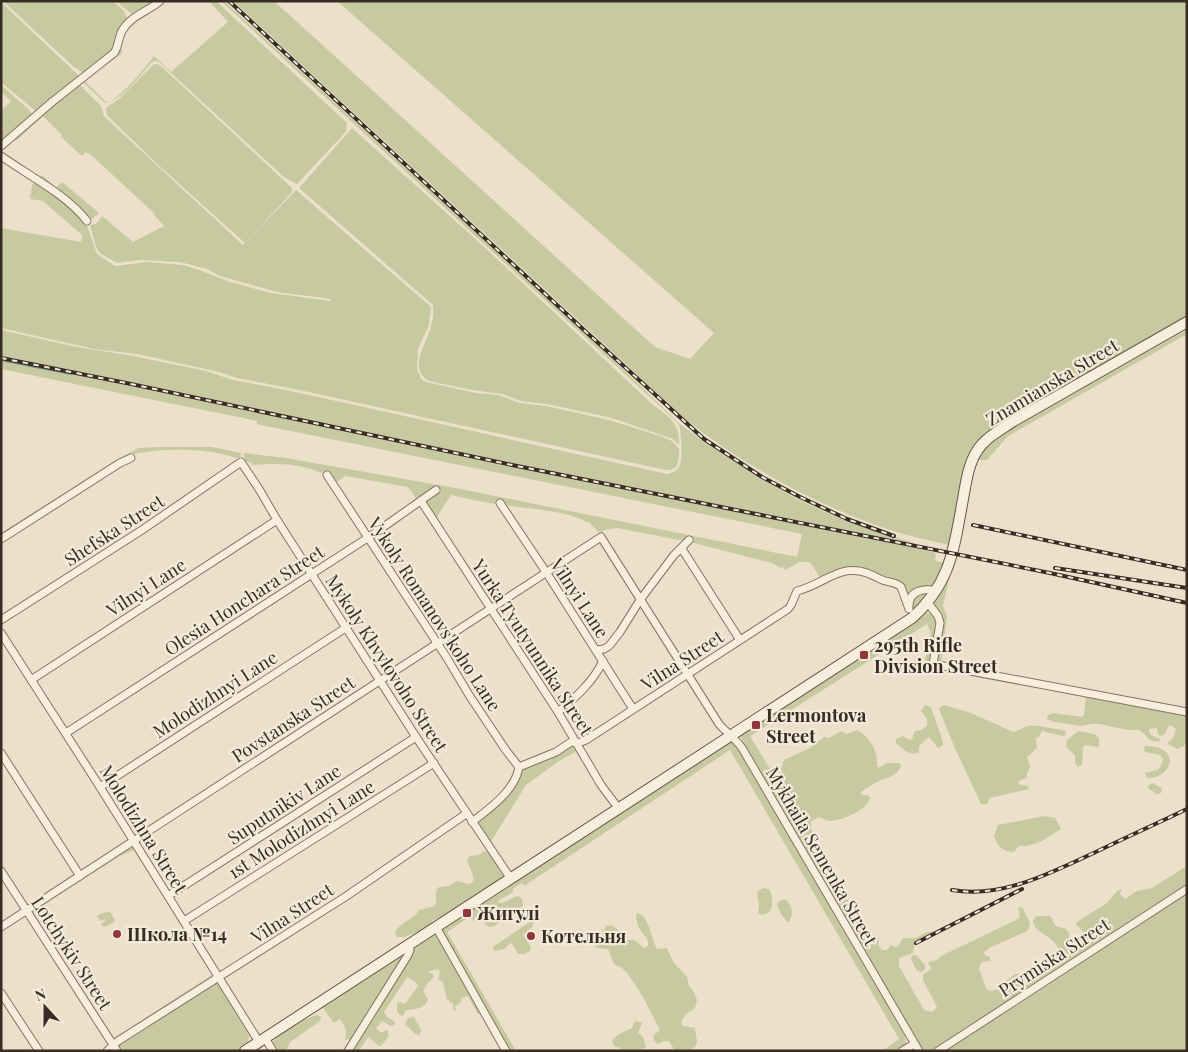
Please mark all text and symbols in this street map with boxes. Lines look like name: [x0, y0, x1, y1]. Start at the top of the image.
street label: Znamianska Street: [981, 333, 1123, 431]
street label: Shefska Street: [59, 488, 169, 571]
street label: Vykoly Romanovs'koho Lane: [363, 511, 507, 716]
street label: Olesia Honchara Street: [160, 539, 329, 661]
street label: Vilnyi Lane: [101, 552, 190, 622]
street label: Yurka Tyutyunnika Street: [466, 553, 599, 740]
street label: Vilnyi Lane: [545, 553, 615, 642]
street label: Mykoly Khvylovoho Street: [320, 570, 454, 757]
street label: Vilna Street: [635, 624, 728, 696]
place label: 295th Rifle Division Street: [874, 633, 998, 678]
street label: Molodizhnyi Lane: [148, 645, 282, 743]
marker: 295th Rifle Division Street: [858, 649, 870, 661]
street label: Povstanska Street: [227, 670, 360, 768]
place label: Lermontova Street: [766, 703, 867, 748]
marker: Lermontova Street: [750, 719, 762, 731]
street label: Suputnikiv Lane: [223, 758, 345, 850]
street label: Molodizhna Street: [95, 760, 193, 898]
street label: Mykhaila Semenka Street: [761, 762, 883, 950]
street label: 1st Molodizhnyi Lane: [223, 774, 379, 884]
street label: Vilna Street: [245, 877, 338, 949]
street label: Lotchykiv Street: [26, 892, 118, 1015]
place label: Жигулі: [476, 901, 540, 925]
marker: Жигулі: [461, 907, 473, 919]
street label: Prymiska Street: [994, 912, 1115, 1002]
place label: Школа №14: [127, 922, 227, 946]
place label: Котельня: [541, 924, 626, 948]
marker: Школа №14: [111, 928, 123, 940]
marker: Котельня: [525, 930, 537, 942]
north arrow: [20, 982, 70, 1032]
text: N: [32, 984, 48, 1005]

